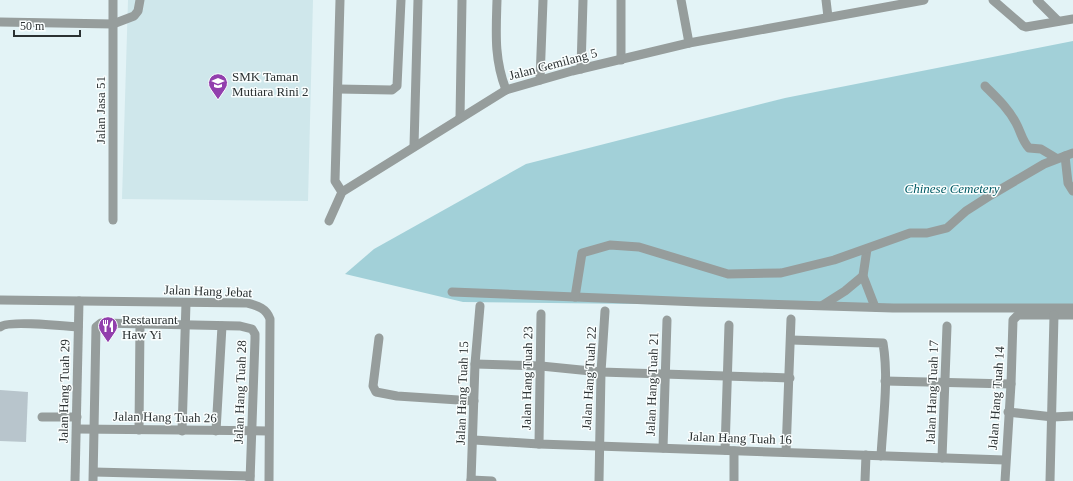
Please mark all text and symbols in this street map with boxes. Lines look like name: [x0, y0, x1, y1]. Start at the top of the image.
scale bar: [14, 12, 80, 38]
text: 50 m: [20, 19, 45, 33]
street label: Jalan Gemilang 5: [507, 45, 599, 83]
place label: SMK Taman Mutiara Rini 2: [232, 69, 309, 99]
school or university icon: SMK Taman Mutiara Rini 2: [207, 72, 229, 100]
street label: Jalan Jasa 51: [93, 76, 108, 144]
park label: Chinese Cemetery: [905, 181, 1000, 196]
street label: Jalan Hang Jebat: [164, 282, 253, 300]
place label: Restaurant Haw Yi: [122, 312, 178, 342]
restaurant icon: Restaurant Haw Yi: [97, 315, 119, 343]
street label: Jalan Hang Tuah 23: [519, 326, 535, 430]
street label: Jalan Hang Tuah 22: [579, 326, 599, 430]
street label: Jalan Hang Tuah 21: [643, 332, 661, 436]
street label: Jalan Hang Tuah 29: [56, 339, 72, 443]
street label: Jalan Hang Tuah 17: [923, 339, 941, 444]
street label: Jalan Hang Tuah 28: [231, 340, 249, 444]
street label: Jalan Hang Tuah 15: [453, 341, 471, 445]
street label: Jalan Hang Tuah 14: [985, 345, 1007, 450]
street label: Jalan Hang Tuah 26: [113, 409, 217, 425]
street label: Jalan Hang Tuah 16: [688, 429, 793, 447]

